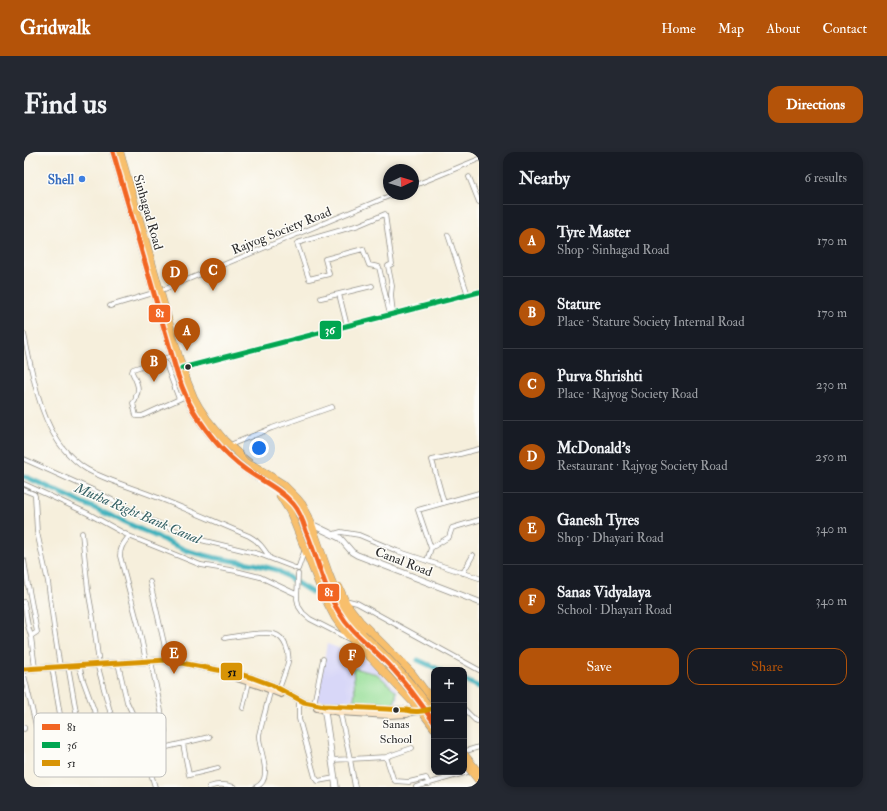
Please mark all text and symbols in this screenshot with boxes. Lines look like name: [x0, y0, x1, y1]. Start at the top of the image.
text: Gridwalk: [20, 16, 91, 40]
text: Home: [661, 20, 696, 37]
text: Map: [718, 20, 744, 37]
text: About: [766, 20, 800, 37]
text: Contact: [822, 20, 867, 37]
button: Directions: [768, 86, 863, 123]
text: Find us: [24, 87, 107, 122]
north arrow: [383, 164, 419, 200]
text: Nearby: [519, 168, 570, 189]
text: 6 results: [804, 170, 847, 186]
place label: Shell: [48, 172, 75, 188]
street label: Sinhagad Road: [130, 173, 167, 252]
marker: Shell: [77, 174, 87, 184]
street label: Rajyog Society Road: [229, 203, 334, 259]
text: Tyre Master: [557, 223, 631, 242]
text: A: [528, 233, 536, 249]
text: 170 m: [817, 233, 847, 249]
text: Shop · Sinhagad Road: [557, 242, 669, 258]
pin: C: [200, 258, 226, 291]
pin: D: [162, 260, 188, 293]
text: Stature: [557, 295, 601, 314]
line badge: 81: [148, 304, 171, 323]
text: B: [528, 305, 536, 321]
text: 170 m: [817, 305, 847, 321]
text: 81: [155, 307, 165, 320]
text: Place · Stature Society Internal Road: [557, 314, 745, 330]
pin: A: [174, 318, 200, 351]
line badge: 36: [319, 320, 342, 340]
text: 36: [325, 324, 336, 337]
pin: B: [141, 349, 167, 382]
unlabelled marker: [183, 362, 193, 372]
text: Purva Shrishti: [557, 367, 643, 386]
text: C: [527, 377, 537, 393]
text: 230 m: [816, 377, 847, 393]
text: Place · Rajyog Society Road: [557, 386, 698, 402]
your location: [249, 438, 269, 458]
text: McDonald's: [557, 439, 630, 458]
text: D: [527, 449, 537, 465]
text: 250 m: [815, 449, 847, 465]
text: Restaurant · Rajyog Society Road: [557, 458, 728, 474]
water label: Mutha Right Bank Canal: [71, 479, 205, 548]
text: Ganesh Tyres: [557, 511, 639, 530]
text: E: [527, 521, 537, 537]
text: 340 m: [816, 521, 847, 537]
text: Shop · Dhayari Road: [557, 530, 664, 546]
street label: Canal Road: [373, 544, 435, 580]
line badge: 81: [317, 583, 340, 602]
text: Sanas Vidyalaya: [557, 583, 651, 602]
text: 81: [324, 586, 334, 599]
text: F: [528, 593, 536, 609]
text: 340 m: [816, 593, 847, 609]
text: School · Dhayari Road: [557, 602, 672, 618]
pin: E: [161, 641, 187, 674]
pin: F: [339, 643, 365, 676]
button: Save: [519, 648, 679, 685]
button: Share: [687, 648, 847, 685]
line badge: 51: [220, 662, 243, 681]
text: 51: [228, 666, 236, 679]
map controls: [431, 667, 467, 775]
button: +: [431, 667, 467, 703]
button: −: [431, 703, 467, 739]
marker: Sanas School: [391, 705, 401, 715]
legend: [34, 713, 166, 777]
place label: Sanas School: [380, 717, 412, 747]
text: 81: [67, 721, 76, 734]
text: 36: [67, 739, 78, 752]
button: layers: [431, 739, 467, 775]
text: 51: [67, 757, 76, 770]

